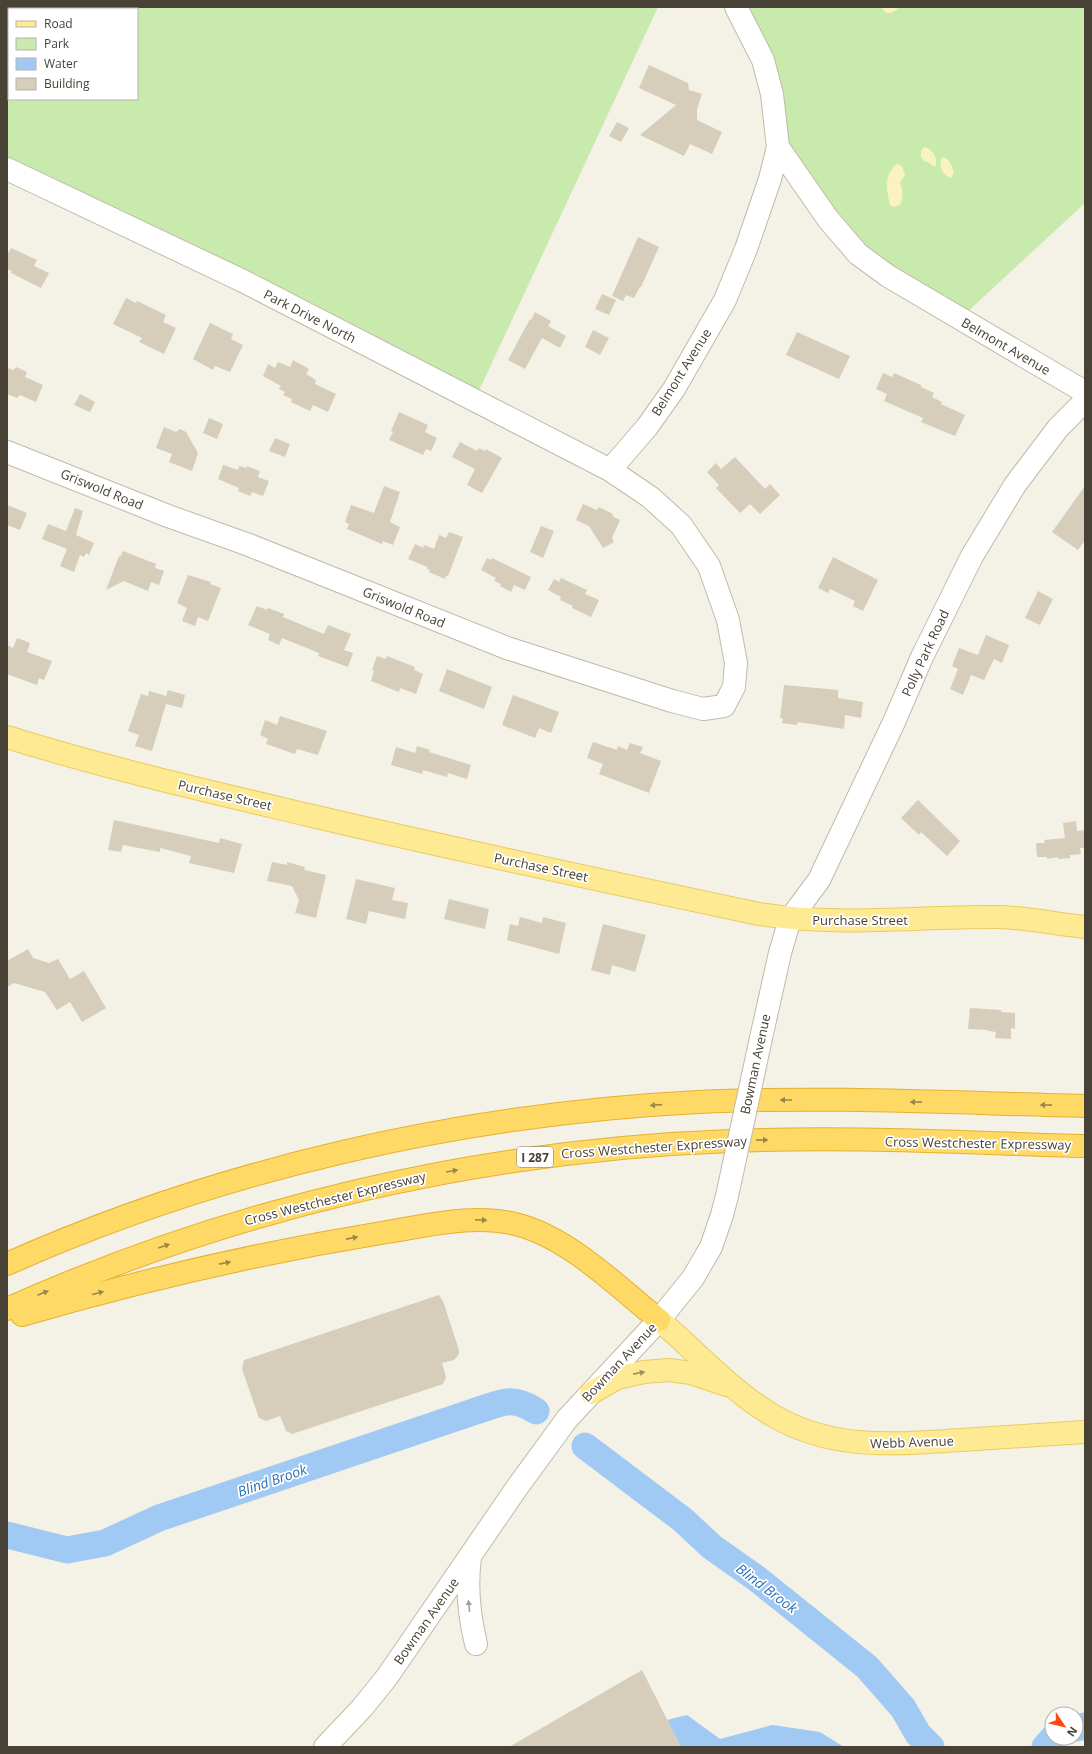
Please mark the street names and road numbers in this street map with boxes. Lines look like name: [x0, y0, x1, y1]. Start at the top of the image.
street label: Park Drive North: [261, 285, 359, 347]
street label: Belmont Avenue: [958, 313, 1054, 379]
street label: Belmont Avenue: [647, 325, 715, 419]
street label: Griswold Road: [58, 464, 146, 514]
street label: Griswold Road: [360, 582, 448, 632]
street label: Polly Park Road: [897, 607, 953, 699]
street label: Purchase Street: [176, 775, 274, 815]
street label: Purchase Street: [492, 848, 590, 886]
street label: Purchase Street: [812, 911, 908, 929]
street label: Bowman Avenue: [736, 1012, 774, 1116]
street label: Cross Westchester Expressway: [560, 1131, 748, 1162]
street label: Cross Westchester Expressway: [885, 1132, 1072, 1154]
road number: I 287: [517, 1147, 553, 1167]
street label: Cross Westchester Expressway: [242, 1167, 428, 1229]
street label: Bowman Avenue: [578, 1319, 660, 1405]
street label: Webb Avenue: [870, 1432, 954, 1452]
street label: Bowman Avenue: [389, 1574, 463, 1668]

